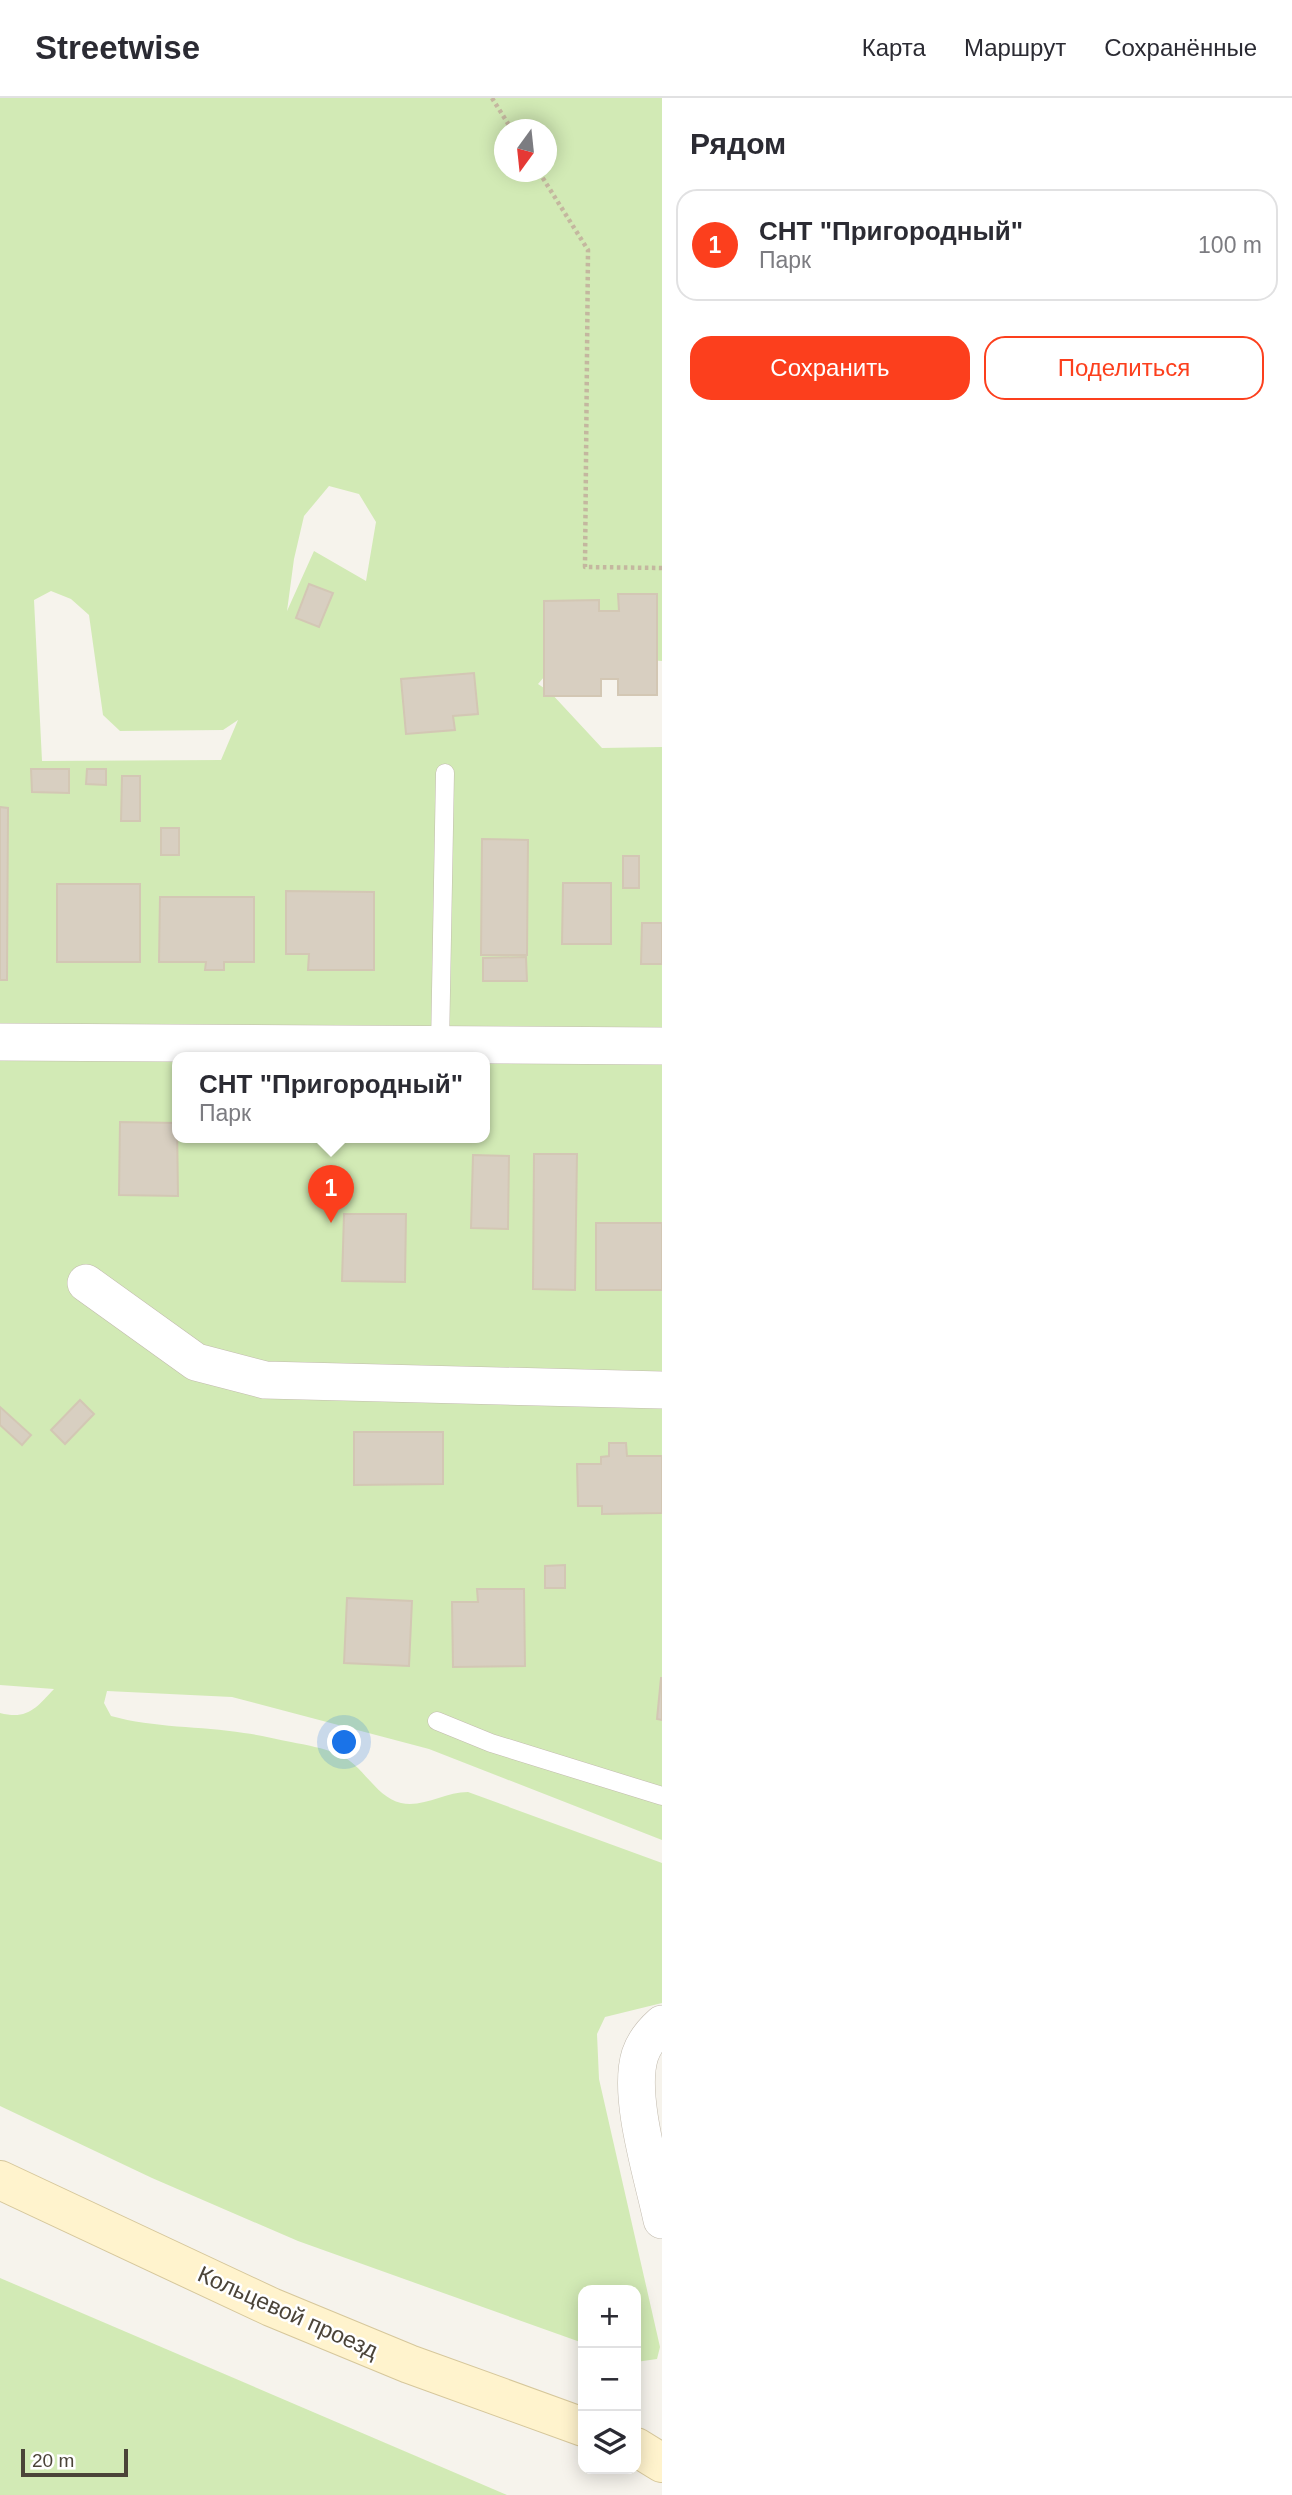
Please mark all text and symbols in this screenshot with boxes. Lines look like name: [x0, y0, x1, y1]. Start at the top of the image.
text: Streetwise: [35, 29, 200, 66]
text: Карта: [862, 34, 926, 61]
text: Маршрут: [964, 34, 1066, 61]
text: Сохранённые: [1104, 34, 1257, 61]
north arrow: [494, 119, 557, 182]
text: Рядом: [690, 127, 786, 160]
text: СНТ "Пригородный": [759, 216, 1023, 246]
text: 1: [709, 232, 721, 258]
text: 100 m: [1198, 232, 1262, 258]
text: Парк: [759, 247, 811, 273]
button: Сохранить: [690, 336, 970, 400]
button: Поделиться: [984, 336, 1264, 400]
popup: [172, 1052, 490, 1143]
text: СНТ "Пригородный": [199, 1069, 463, 1099]
text: Парк: [199, 1100, 251, 1126]
pin: 1: [308, 1165, 354, 1223]
your location: [327, 1725, 361, 1759]
street label: Кольцевой проезд: [194, 2261, 383, 2364]
map controls: [578, 2285, 641, 2474]
button: +: [578, 2285, 641, 2348]
button: −: [578, 2348, 641, 2411]
button: layers: [578, 2411, 641, 2474]
scale bar: [21, 2446, 128, 2478]
text: 20 m: [32, 2450, 74, 2471]

